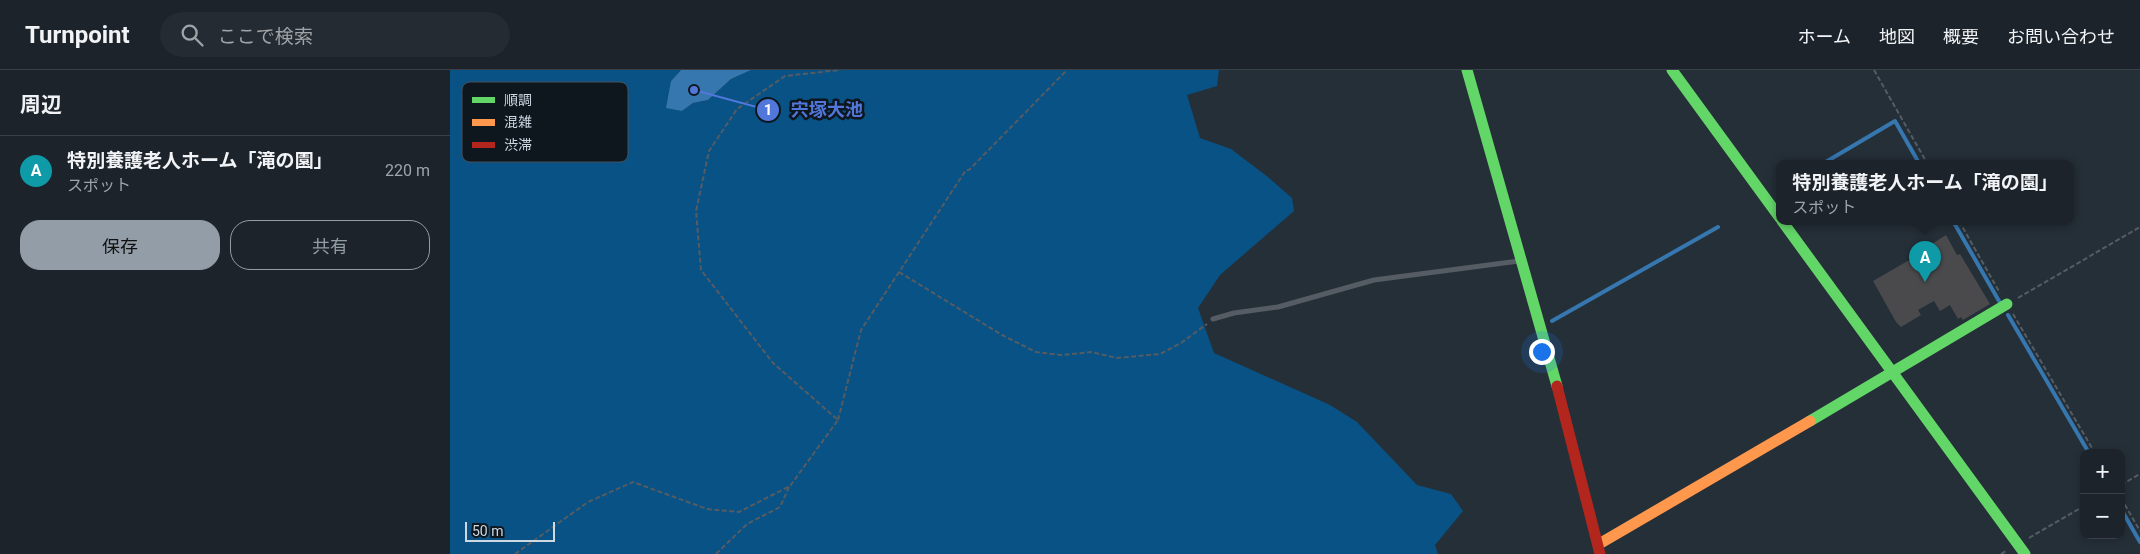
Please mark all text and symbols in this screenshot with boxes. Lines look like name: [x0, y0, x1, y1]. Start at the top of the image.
search box: [160, 12, 510, 57]
text: Turnpoint: [25, 21, 130, 49]
icon: search: [178, 21, 206, 49]
text: ここで検索: [218, 25, 313, 48]
text: ホーム: [1798, 26, 1851, 47]
text: 地図: [1879, 26, 1915, 47]
text: 概要: [1943, 26, 1979, 47]
text: お問い合わせ: [2007, 26, 2115, 47]
legend: [462, 82, 628, 162]
text: 順調: [504, 92, 532, 108]
text: 周辺: [20, 93, 62, 117]
callout: 宍塚大池: [756, 93, 873, 126]
text: 宍塚大池: [791, 99, 863, 120]
text: 1: [764, 101, 772, 119]
text: 混雑: [504, 114, 532, 130]
text: 渋滞: [504, 137, 532, 153]
text: 特別養護老人ホーム「滝の園」: [67, 149, 332, 172]
popup: [1776, 160, 2074, 225]
text: A: [31, 161, 41, 180]
text: 220 m: [385, 161, 430, 180]
text: 特別養護老人ホーム「滝の園」: [1792, 171, 2058, 194]
text: スポット: [67, 176, 131, 195]
text: スポット: [1792, 198, 1856, 217]
button: 保存: [20, 220, 220, 270]
button: 共有: [230, 220, 430, 270]
pin: A: [1909, 241, 1941, 282]
your location: [1529, 339, 1555, 365]
map controls: [2080, 449, 2125, 539]
button: +: [2080, 449, 2125, 494]
button: −: [2080, 494, 2125, 539]
scale bar: [465, 519, 555, 542]
text: 50 m: [472, 523, 504, 539]

